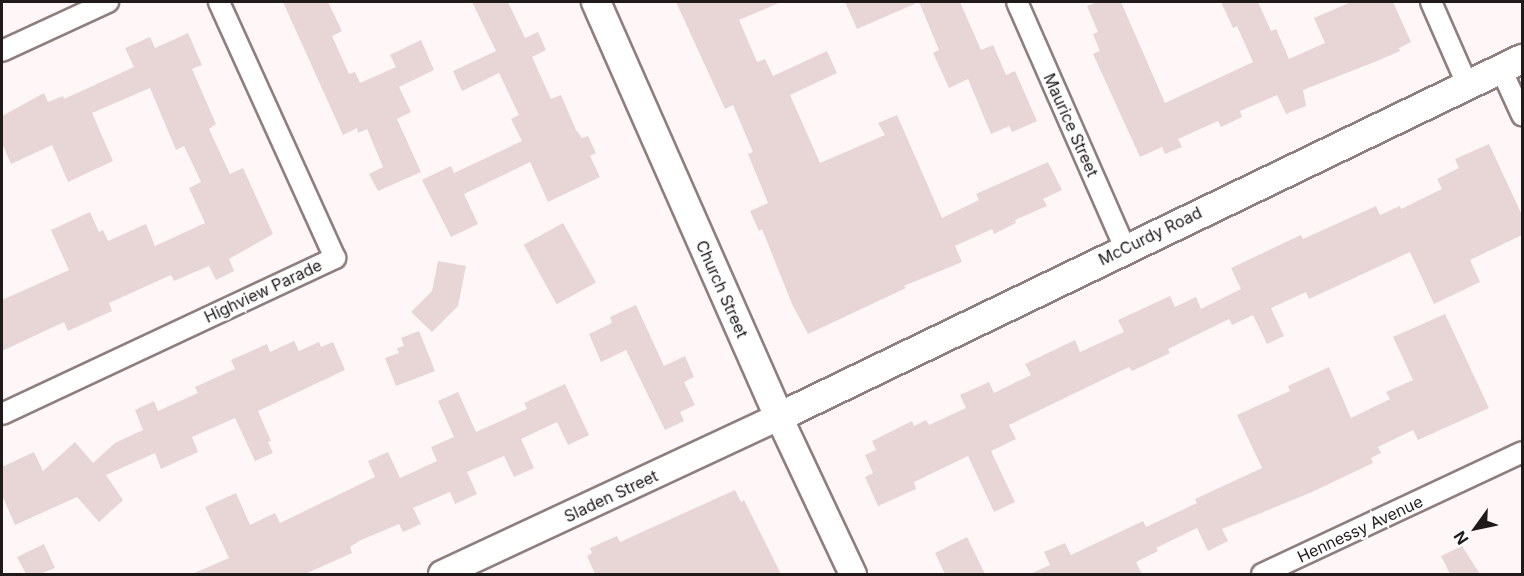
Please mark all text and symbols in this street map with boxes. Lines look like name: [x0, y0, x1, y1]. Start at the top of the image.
street label: Maurice Street: [1040, 70, 1102, 180]
street label: McCurdy Road: [1095, 203, 1205, 269]
street label: Church Street: [692, 237, 752, 341]
street label: Highview Parade: [201, 255, 325, 327]
street label: Sladen Street: [561, 466, 661, 526]
street label: Hennessy Avenue: [1294, 492, 1426, 566]
north arrow: [1446, 498, 1506, 558]
text: N: [1449, 527, 1473, 548]

